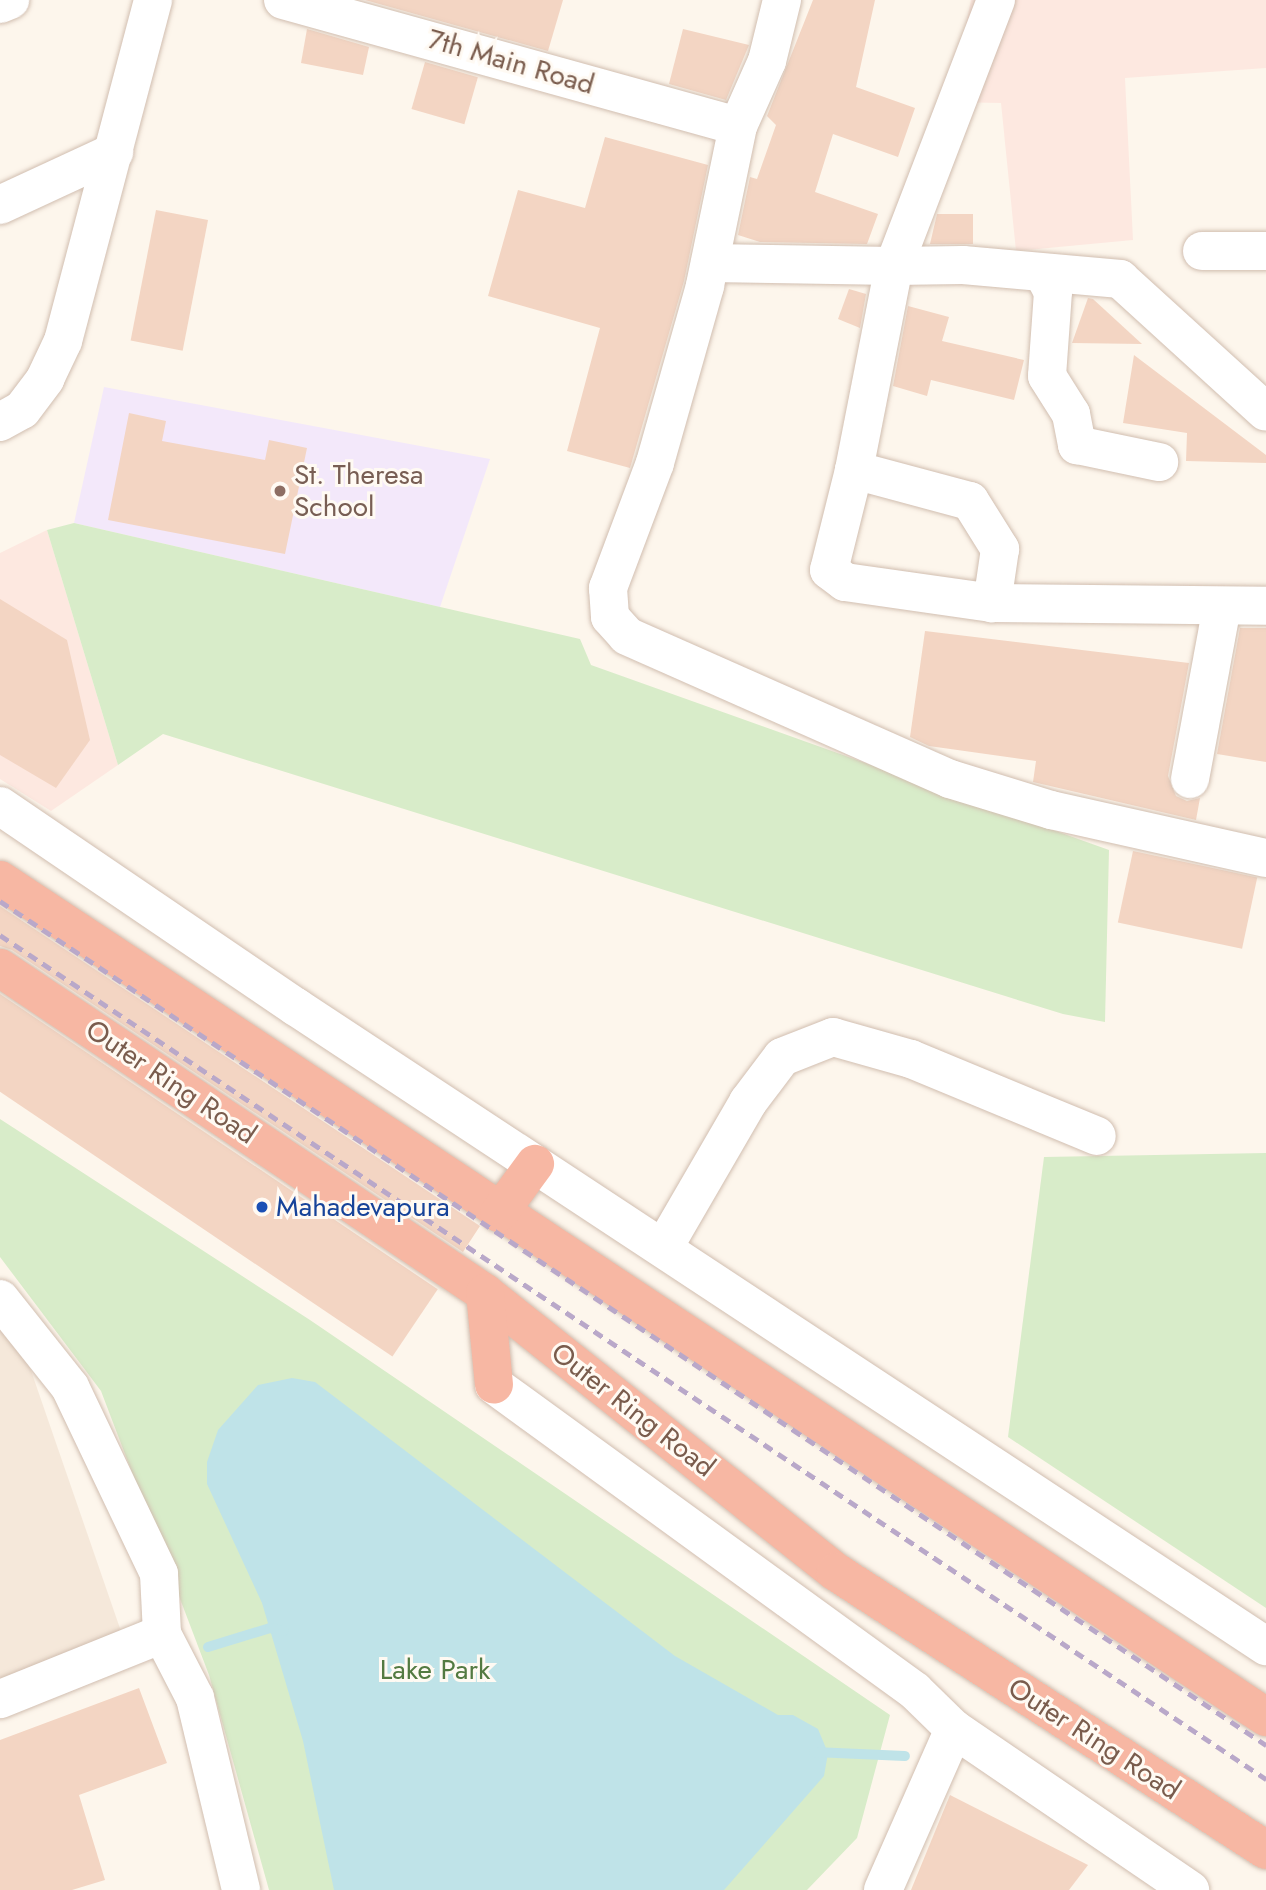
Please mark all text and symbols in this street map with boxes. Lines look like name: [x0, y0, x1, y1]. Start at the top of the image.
street label: 7th Main Road: [424, 22, 598, 102]
place label: St. Theresa School: [294, 458, 423, 524]
marker: St. Theresa School: [272, 483, 288, 499]
street label: Outer Ring Road: [79, 1013, 263, 1151]
place label: Mahadevapura: [276, 1190, 450, 1224]
marker: Mahadevapura: [254, 1199, 270, 1215]
street label: Outer Ring Road: [544, 1336, 722, 1484]
park label: Lake Park: [380, 1653, 490, 1687]
street label: Outer Ring Road: [1002, 1671, 1186, 1807]

